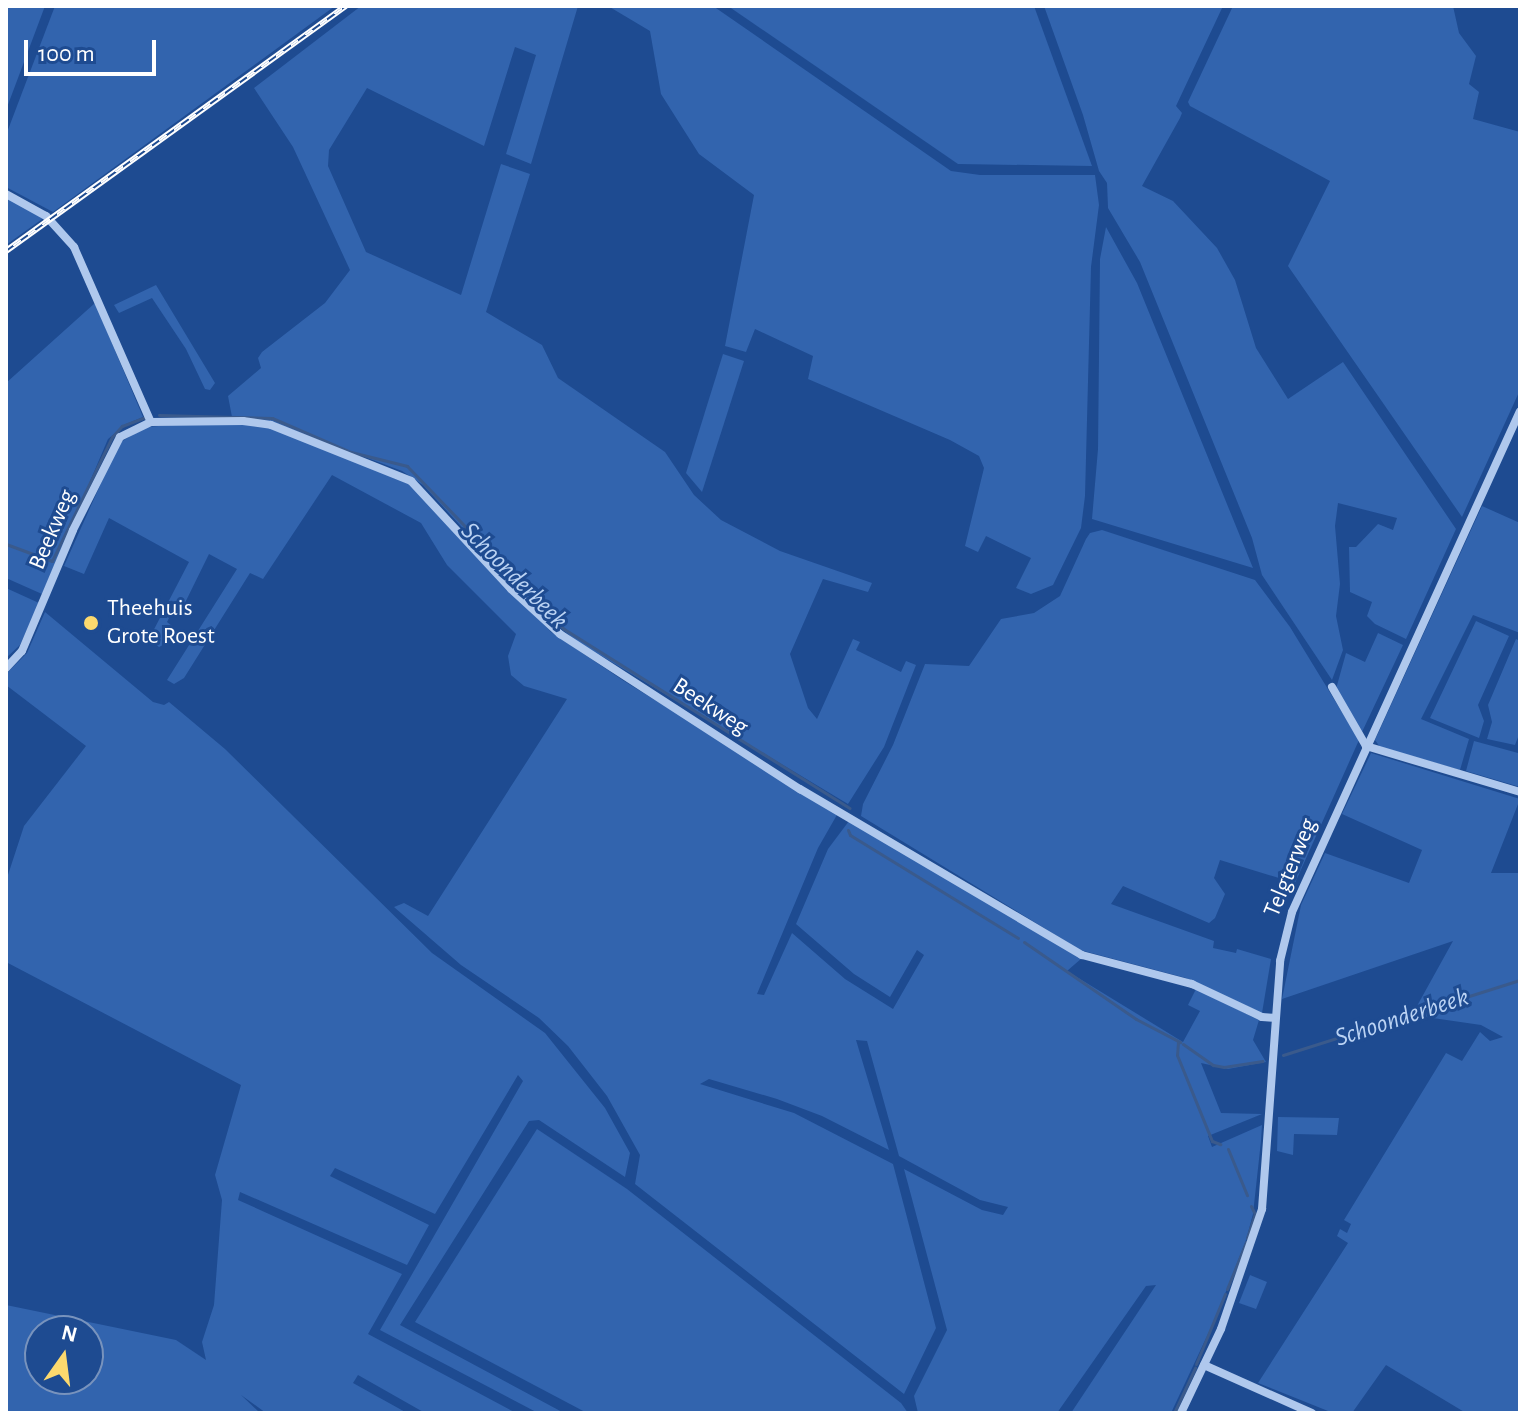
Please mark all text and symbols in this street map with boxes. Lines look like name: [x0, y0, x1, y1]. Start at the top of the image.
scale bar: [28, 24, 160, 74]
text: 100 m: [38, 42, 95, 66]
street label: Beekweg: [23, 486, 83, 574]
water label: Schoonderbeek: [454, 516, 574, 636]
place label: Theehuis Grote Roest: [107, 595, 215, 651]
marker: Theehuis Grote Roest: [82, 614, 100, 632]
street label: Beekweg: [667, 672, 753, 742]
street label: Telgterweg: [1258, 815, 1324, 921]
water label: Schoonderbeek: [1331, 982, 1473, 1054]
north arrow: [24, 1315, 104, 1395]
text: N: [59, 1321, 79, 1346]

